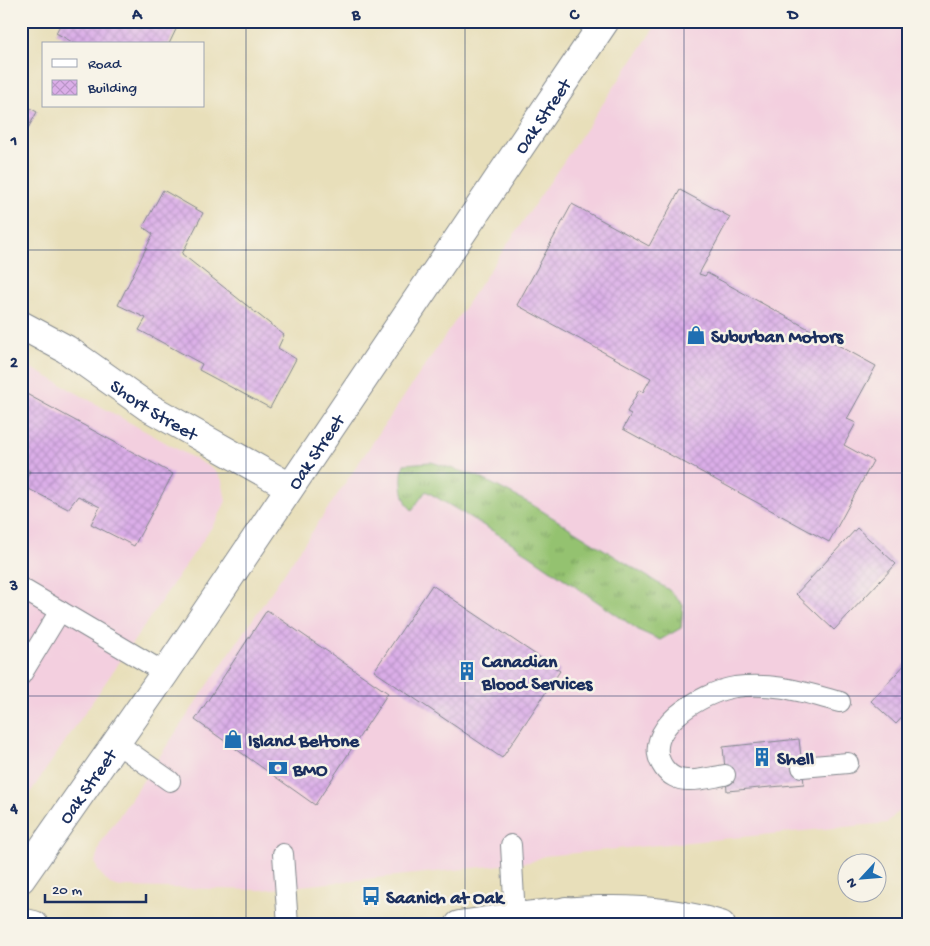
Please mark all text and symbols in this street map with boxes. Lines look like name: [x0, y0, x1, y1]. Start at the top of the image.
text: A: [131, 7, 143, 26]
text: B: [351, 7, 361, 26]
text: C: [569, 7, 580, 26]
text: D: [786, 7, 799, 26]
legend: [42, 42, 205, 108]
text: Road: [88, 56, 122, 74]
street label: Oak Street: [511, 74, 579, 159]
text: Building: [87, 80, 137, 98]
text: 1: [10, 133, 17, 152]
shop icon: Suburban Motors: [685, 324, 707, 346]
place label: Suburban Motors: [711, 327, 844, 350]
text: 2: [10, 355, 18, 374]
street label: Short Street: [104, 376, 203, 449]
street label: Oak Street: [284, 409, 352, 495]
text: 3: [9, 578, 18, 597]
place label: Canadian Blood Services: [481, 652, 593, 697]
building icon: Canadian Blood Services: [456, 660, 478, 682]
shop icon: Island Beltone: [222, 728, 244, 750]
place label: Island Beltone: [248, 731, 360, 754]
street label: Oak Street: [55, 744, 124, 829]
building icon: Shell: [751, 746, 773, 768]
place label: Shell: [777, 749, 814, 772]
bank icon: BMO: [267, 757, 289, 779]
place label: BMO: [292, 760, 328, 783]
text: 4: [9, 801, 18, 820]
north arrow: [838, 854, 888, 904]
scale bar: [45, 871, 146, 903]
text: N: [843, 875, 862, 890]
text: 20 m: [52, 882, 82, 900]
bus stop icon: Saanich at Oak: [360, 885, 382, 907]
place label: Saanich at Oak: [386, 888, 506, 911]

